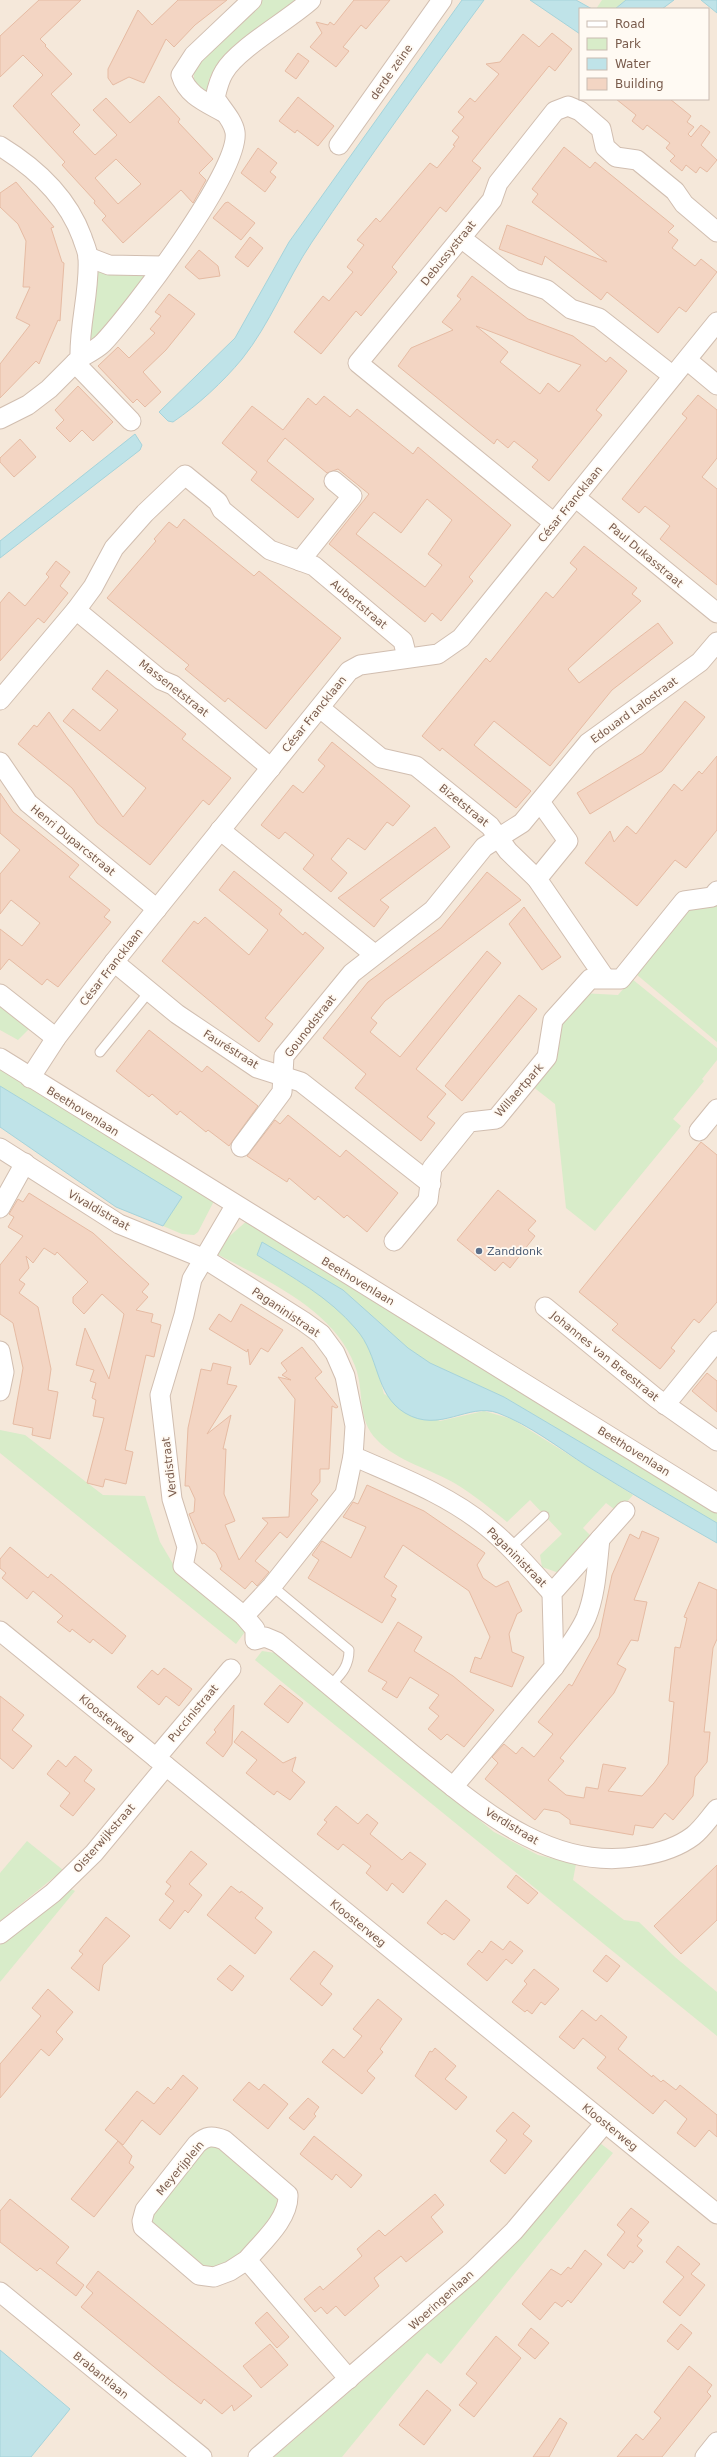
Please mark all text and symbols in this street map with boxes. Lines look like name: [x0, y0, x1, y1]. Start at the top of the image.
legend: [579, 8, 709, 100]
text: Road: [615, 17, 645, 31]
text: Park: [615, 37, 641, 51]
street label: derde zeine: [368, 42, 415, 103]
text: Water: [615, 57, 651, 71]
text: Building: [615, 77, 664, 91]
street label: Debussystraat: [418, 218, 479, 288]
street label: César Francklaan: [536, 463, 605, 545]
street label: Paul Dukasstraat: [606, 521, 686, 591]
street label: Aubertstraat: [328, 577, 390, 632]
street label: Massenetstraat: [136, 657, 212, 720]
street label: César Francklaan: [280, 673, 349, 755]
street label: Edouard Lalostraat: [588, 674, 681, 746]
street label: Bizetstraat: [436, 782, 492, 830]
street label: Henri Duparcstraat: [28, 802, 118, 879]
street label: César Francklaan: [77, 926, 146, 1009]
street label: Gounodstraat: [282, 992, 339, 1060]
street label: Fauréstraat: [201, 1027, 261, 1072]
street label: Willaertpark: [493, 1060, 547, 1120]
street label: Beethovenlaan: [44, 1084, 121, 1139]
street label: Vivaldistraat: [66, 1188, 132, 1234]
place label: Zanddonk: [487, 1245, 543, 1258]
marker: Zanddonk: [474, 1246, 484, 1256]
street label: Beethovenlaan: [319, 1255, 397, 1308]
street label: Paganinistraat: [249, 1285, 323, 1340]
street label: Johannes van Breestraat: [547, 1308, 662, 1404]
street label: Beethovenlaan: [595, 1424, 672, 1479]
street label: Verdistraat: [159, 1436, 180, 1498]
street label: Paganinistraat: [484, 1525, 550, 1590]
street label: Puccinistraat: [166, 1681, 222, 1745]
street label: Kloosterweg: [76, 1692, 137, 1745]
street label: Oisterwijkstraat: [71, 1801, 138, 1875]
street label: Verdistraat: [483, 1805, 541, 1848]
street label: Kloosterweg: [327, 1897, 388, 1950]
street label: Kloosterweg: [579, 2101, 640, 2154]
street label: Meyerijplein: [154, 2138, 207, 2198]
street label: Woeringenlaan: [406, 2268, 476, 2333]
street label: Brabantlaan: [70, 2349, 131, 2402]

